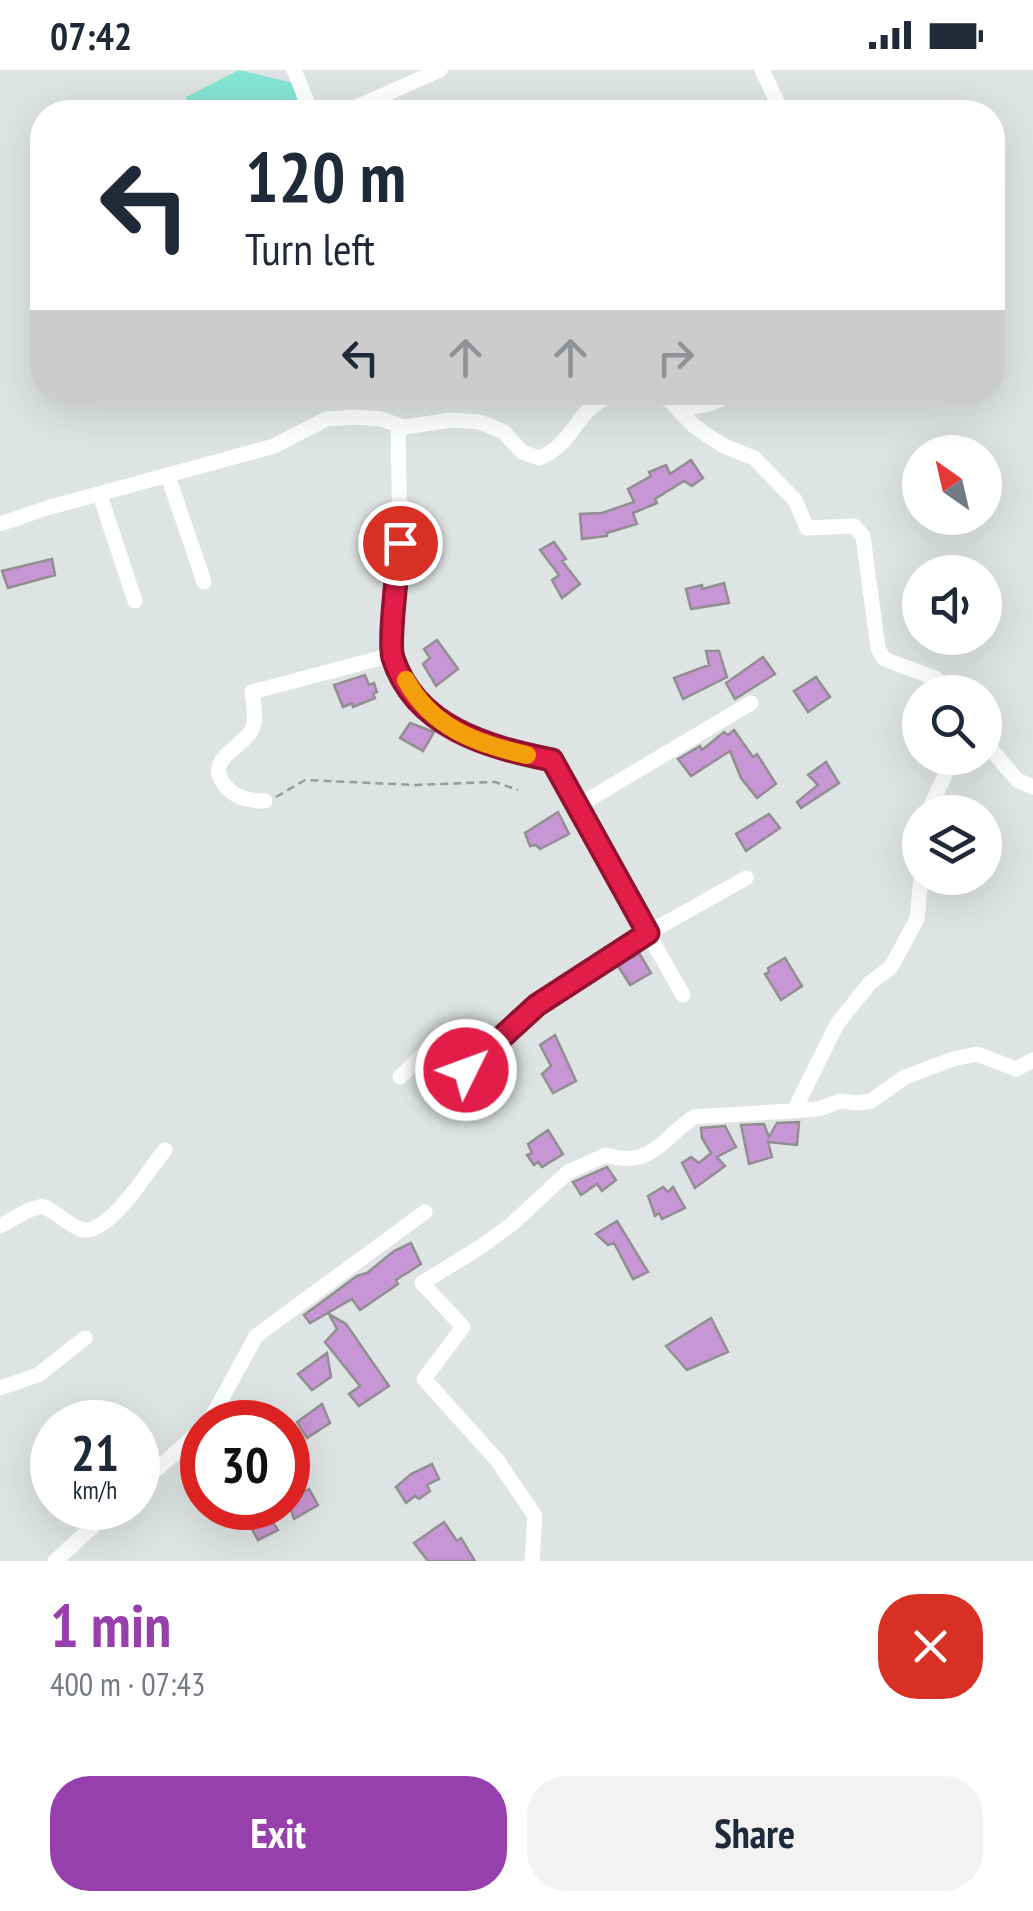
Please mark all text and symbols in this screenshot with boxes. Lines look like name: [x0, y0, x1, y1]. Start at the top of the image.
text: 07:42: [50, 11, 132, 60]
text: 120 m: [245, 131, 406, 221]
icon: left: [80, 140, 210, 270]
text: Turn left: [245, 219, 375, 277]
icon: left: [333, 330, 388, 385]
icon: ahead: [438, 330, 493, 385]
icon: ahead: [543, 330, 598, 385]
icon: right: [648, 330, 703, 385]
north arrow: [902, 435, 1002, 535]
map controls: [902, 435, 1002, 895]
pin: [358, 501, 443, 586]
icon: arrive: [373, 516, 428, 571]
button: sound: [902, 555, 1002, 655]
button: search: [902, 675, 1002, 775]
button: layers: [902, 795, 1002, 895]
position arrow: [414, 1018, 518, 1122]
speed limit sign: 30: [180, 1400, 310, 1530]
text: 21: [71, 1420, 119, 1485]
text: km/h: [73, 1474, 117, 1506]
text: 1 min: [50, 1586, 171, 1664]
button: close: [878, 1594, 983, 1699]
text: 400 m · 07:43: [50, 1663, 205, 1705]
button: Exit: [50, 1776, 507, 1891]
button: Share: [527, 1776, 983, 1891]

